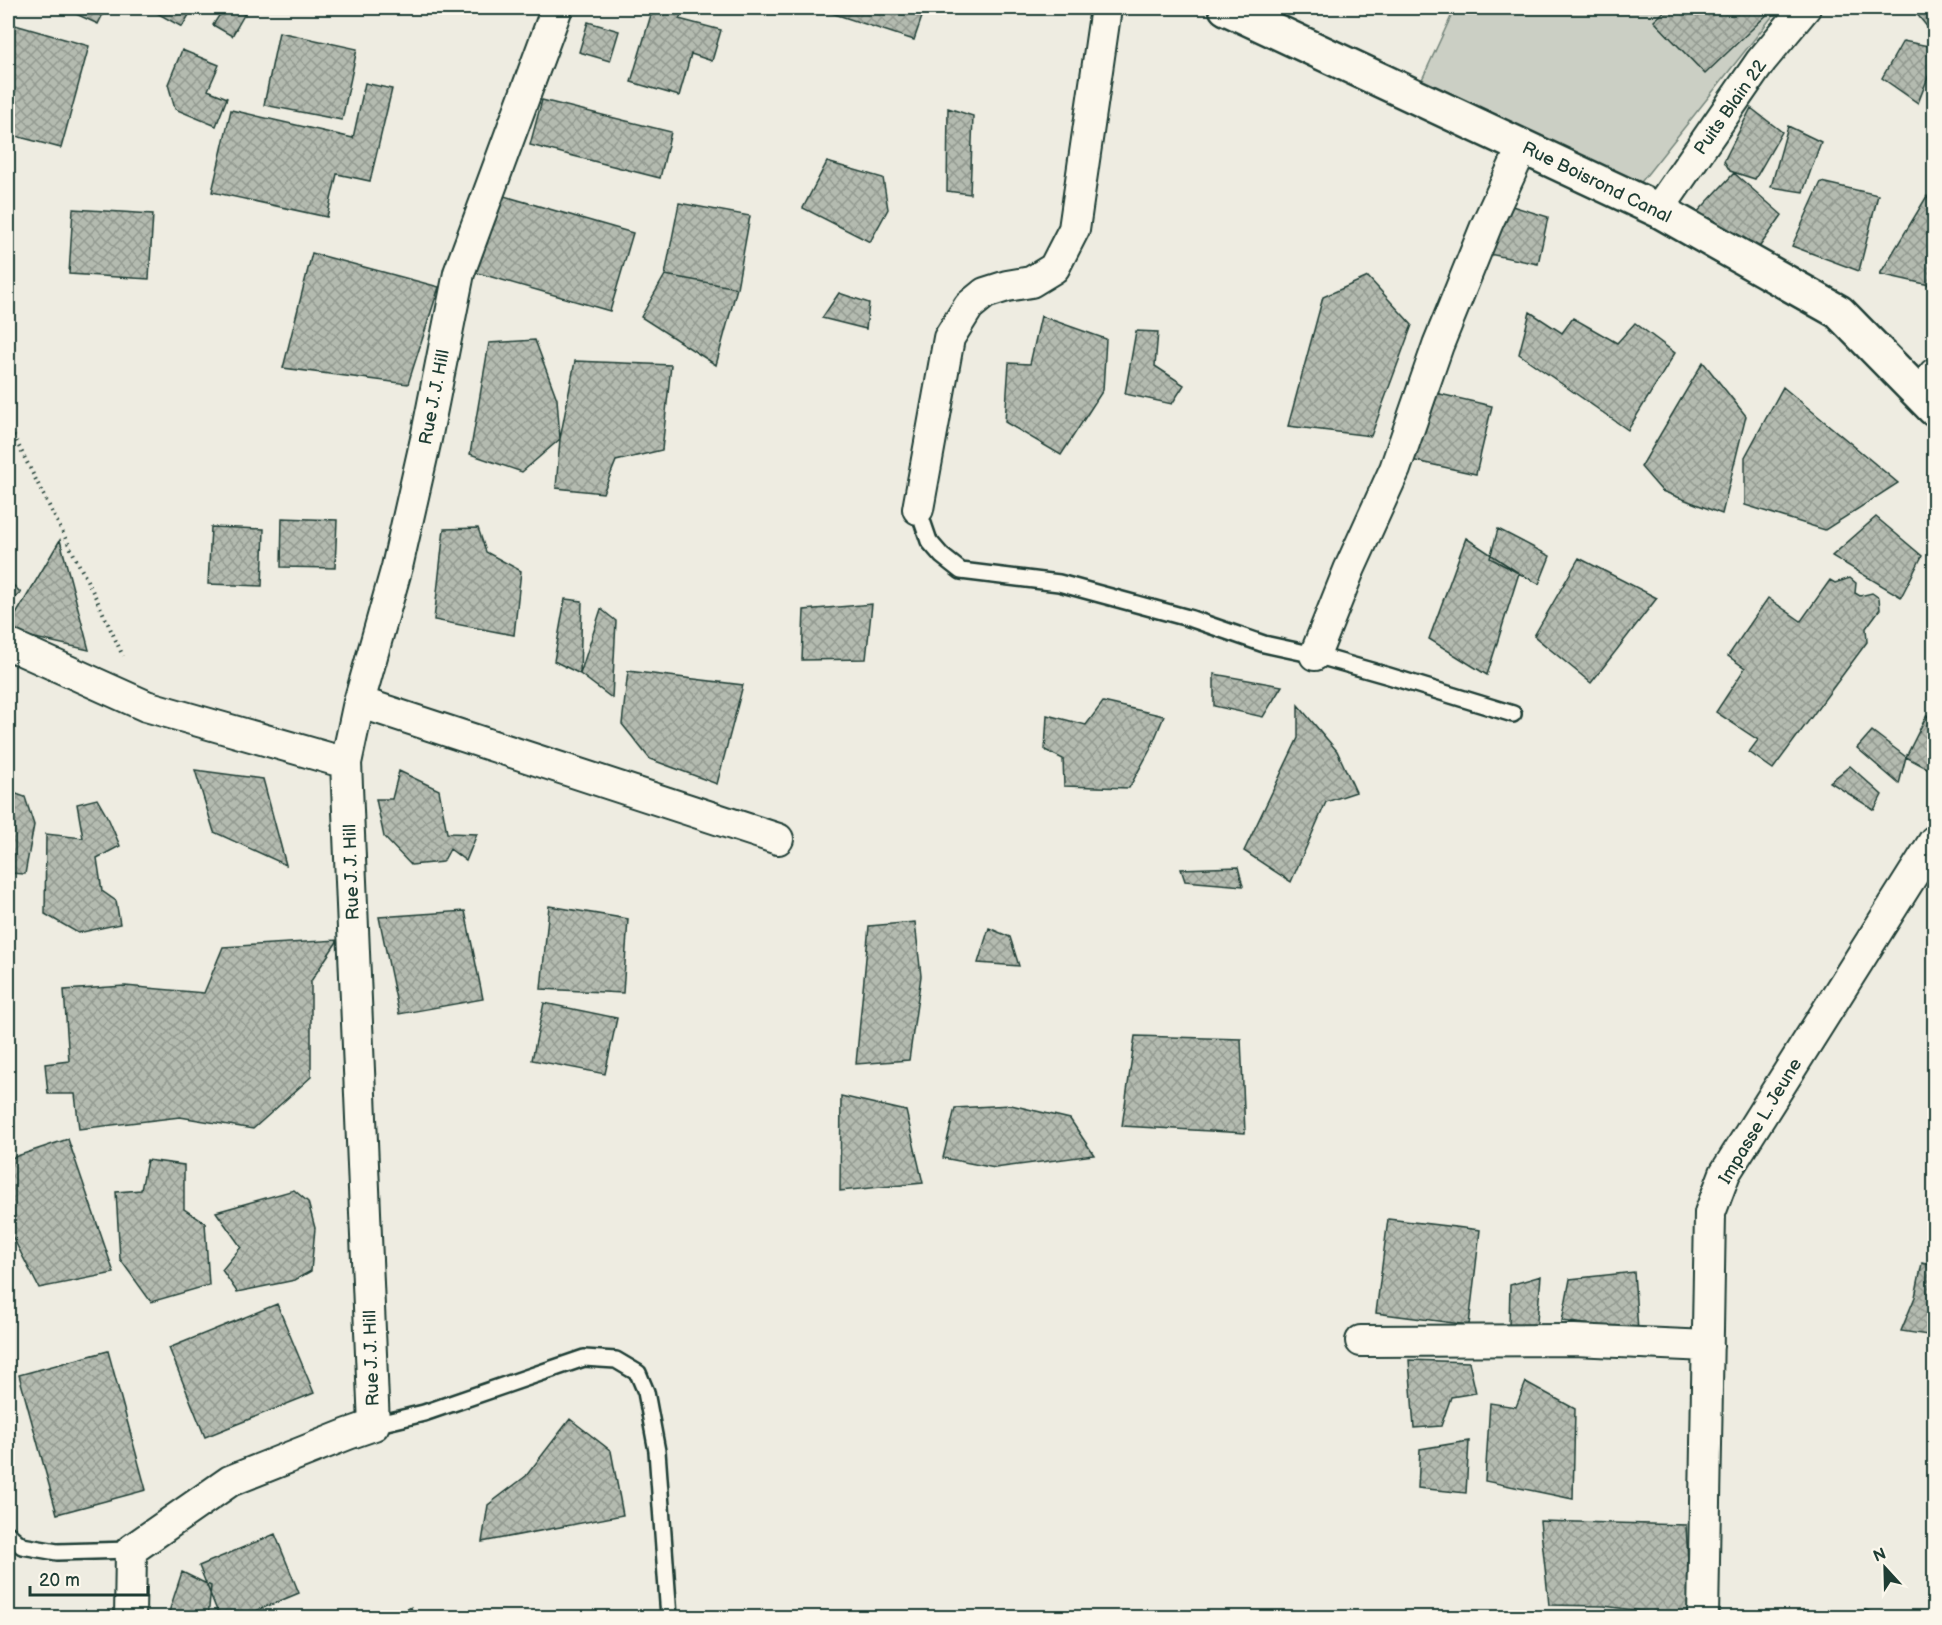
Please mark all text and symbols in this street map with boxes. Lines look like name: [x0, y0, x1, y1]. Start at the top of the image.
street label: Puits Blain 22: [1690, 55, 1771, 159]
street label: Rue Boisrond Canal: [1519, 137, 1675, 228]
street label: Rue J. J. Hill: [415, 348, 454, 446]
street label: Rue J. J. Hill: [339, 823, 364, 920]
street label: Impasse L. Jeune: [1715, 1054, 1806, 1188]
street label: Rue J. J. Hill: [359, 1309, 384, 1406]
north arrow: [1855, 1538, 1915, 1598]
text: N: [1871, 1544, 1889, 1567]
scale bar: [30, 1559, 148, 1597]
text: 20 m: [39, 1570, 80, 1591]

